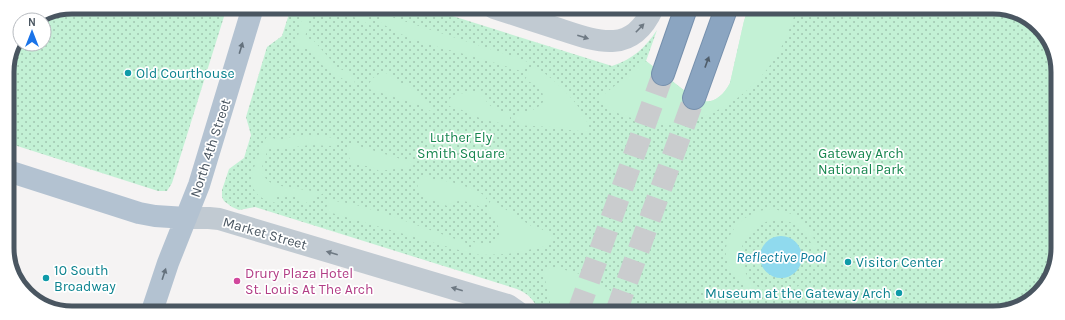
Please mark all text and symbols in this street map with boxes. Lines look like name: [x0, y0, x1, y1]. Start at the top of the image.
north arrow: [12, 12, 52, 52]
text: N: [28, 16, 36, 29]
one-way arrow: [636, 23, 645, 33]
one-way arrow: [577, 34, 589, 40]
one-way arrow: [238, 42, 244, 54]
one-way arrow: [704, 55, 710, 67]
place label: Old Courthouse: [136, 65, 235, 82]
marker: Old Courthouse: [123, 68, 133, 78]
street label: North 4th Street: [187, 97, 234, 200]
park label: Luther Ely Smith Square: [417, 129, 505, 162]
park label: Gateway Arch National Park: [818, 145, 904, 178]
street label: Market Street: [221, 213, 309, 254]
water label: Reflective Pool: [736, 248, 826, 266]
one-way arrow: [326, 250, 338, 256]
place label: Visitor Center: [856, 254, 944, 271]
marker: Visitor Center: [843, 257, 853, 267]
place label: 10 South Broadway: [54, 262, 116, 295]
place label: Drury Plaza Hotel St. Louis At The Arch: [245, 265, 373, 298]
one-way arrow: [161, 268, 167, 280]
marker: 10 South Broadway: [41, 273, 51, 283]
marker: Drury Plaza Hotel St. Louis At The Arch: [232, 276, 242, 286]
place label: Museum at the Gateway Arch: [705, 285, 891, 302]
one-way arrow: [451, 286, 463, 292]
marker: Museum at the Gateway Arch: [894, 288, 904, 298]

